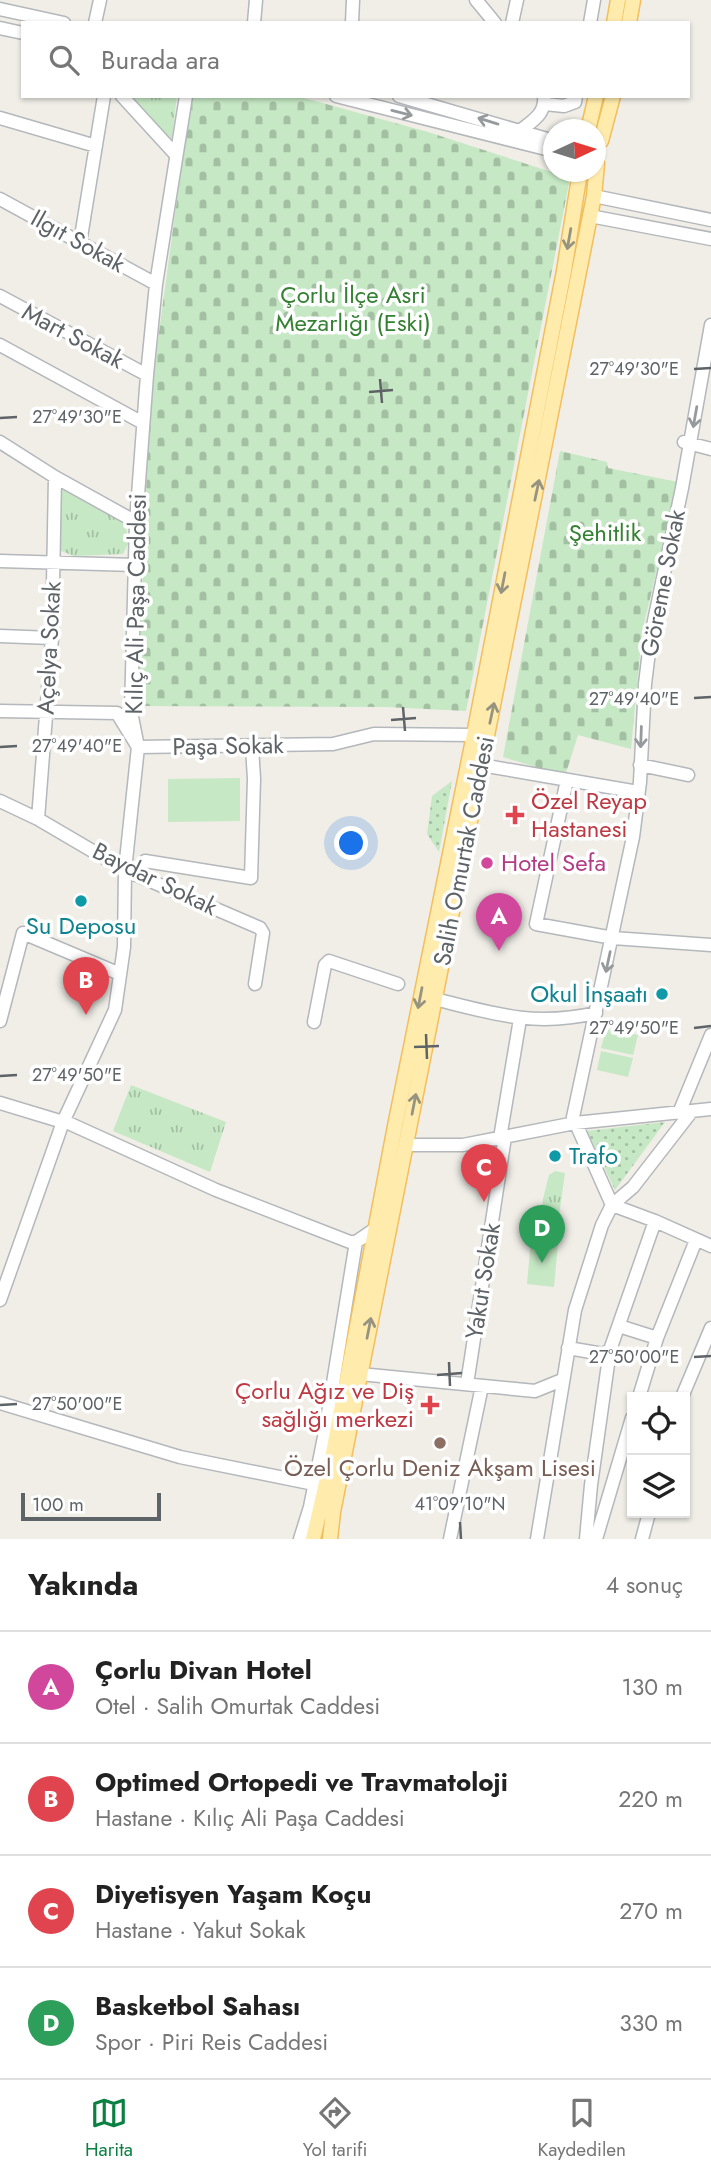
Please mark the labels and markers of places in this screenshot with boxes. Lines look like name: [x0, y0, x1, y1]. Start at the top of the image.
place label: Özel Reyap Hastanesi: [531, 783, 647, 846]
marker: Özel Reyap Hastanesi: [505, 805, 525, 825]
place label: Hotel Sefa: [501, 845, 606, 880]
marker: Hotel Sefa: [479, 855, 495, 871]
marker: Su Deposu: [73, 893, 89, 909]
pin: A: [476, 893, 522, 951]
place label: Su Deposu: [26, 908, 136, 943]
pin: B: [63, 957, 109, 1015]
place label: Okul İnşaatı: [530, 976, 648, 1011]
marker: Okul İnşaatı: [654, 986, 670, 1002]
place label: Trafo: [569, 1138, 618, 1173]
pin: C: [461, 1144, 507, 1202]
marker: Trafo: [547, 1148, 563, 1164]
pin: D: [519, 1205, 565, 1263]
place label: Çorlu Ağız ve Diş sağlığı merkezi: [235, 1373, 414, 1436]
marker: Çorlu Ağız ve Diş sağlığı merkezi: [420, 1395, 440, 1415]
marker: Özel Çorlu Deniz Akşam Lisesi: [432, 1435, 448, 1451]
place label: Özel Çorlu Deniz Akşam Lisesi: [284, 1450, 596, 1485]

